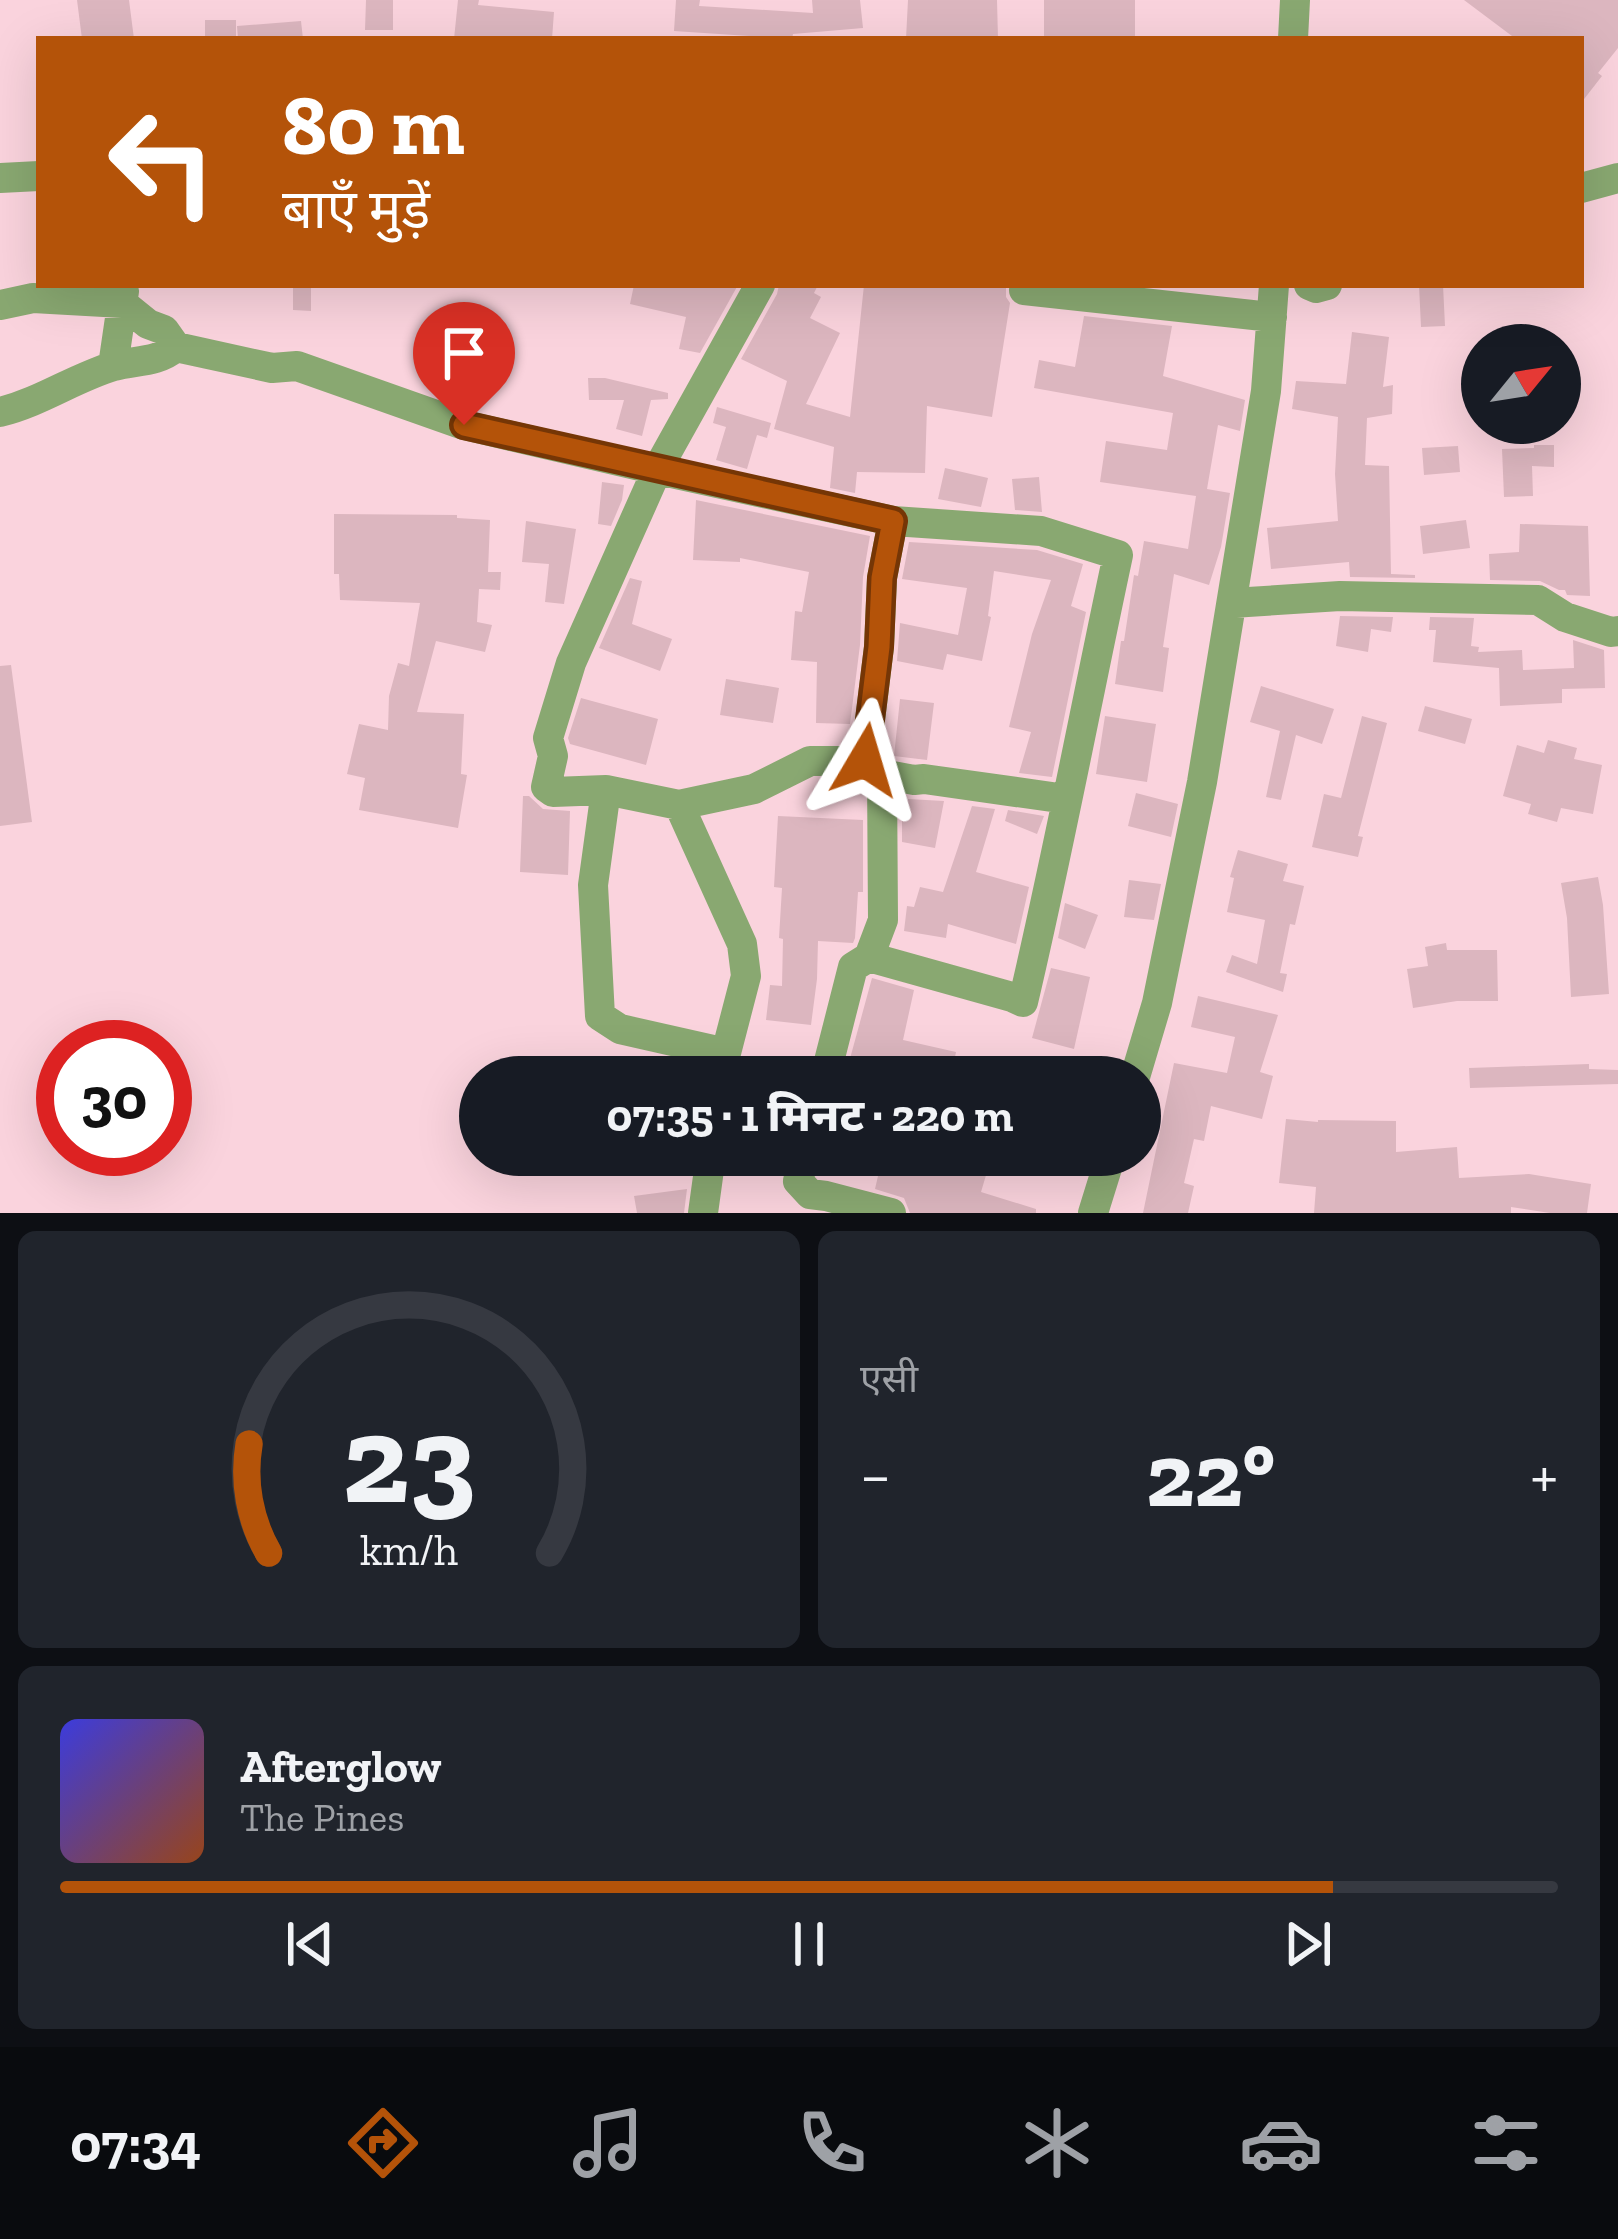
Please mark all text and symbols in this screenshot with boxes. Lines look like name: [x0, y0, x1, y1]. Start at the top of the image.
text: 80 m: [282, 75, 465, 176]
icon: left: [84, 84, 240, 240]
text: बाएँ मुड़ें: [282, 177, 430, 242]
pin: [413, 302, 515, 425]
icon: arrive: [431, 320, 497, 386]
north arrow: [1461, 324, 1581, 444]
map controls: [1461, 324, 1581, 444]
position arrow: [802, 697, 928, 823]
speed limit sign: 30: [36, 1020, 192, 1176]
text: 07:35 · 1 मिनट · 220 m: [607, 1089, 1013, 1143]
text: एसी: [860, 1355, 918, 1402]
text: 23: [342, 1384, 476, 1534]
text: 22°: [1146, 1421, 1275, 1529]
text: −: [860, 1436, 891, 1515]
text: +: [1530, 1436, 1558, 1515]
text: km/h: [360, 1524, 458, 1575]
text: Afterglow: [240, 1740, 441, 1794]
text: The Pines: [240, 1794, 404, 1841]
icon: previous: [277, 1911, 343, 1977]
icon: pause: [776, 1911, 842, 1977]
icon: next: [1275, 1911, 1341, 1977]
icon: directions: [341, 2101, 425, 2185]
icon: music: [566, 2101, 650, 2185]
icon: phone: [790, 2101, 874, 2185]
icon: climate: [1015, 2101, 1099, 2185]
icon: car: [1239, 2101, 1323, 2185]
icon: filters: [1464, 2101, 1548, 2185]
text: 07:34: [70, 2111, 201, 2176]

